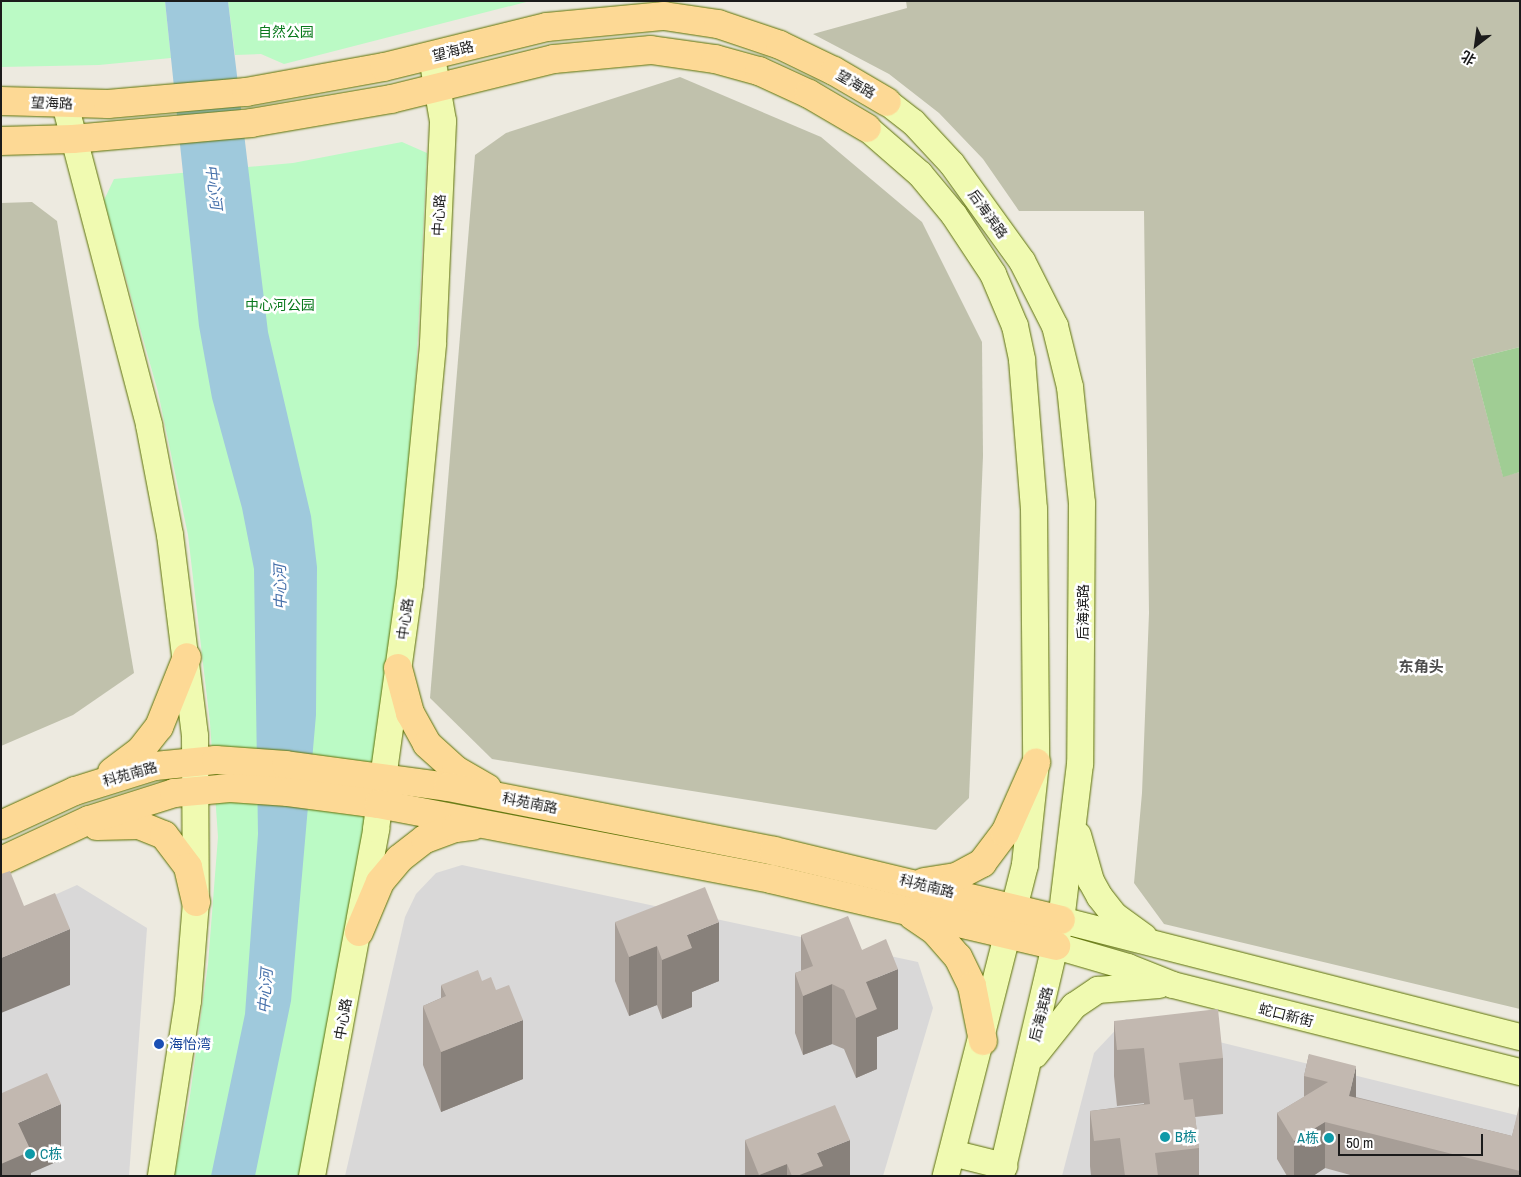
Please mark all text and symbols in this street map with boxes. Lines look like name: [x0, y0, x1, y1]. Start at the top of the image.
north arrow: [1451, 20, 1501, 70]
park label: 自然公园: [258, 24, 314, 40]
street label: 望海路: [431, 38, 475, 64]
text: 北: [1458, 47, 1479, 69]
street label: 望海路: [834, 66, 878, 102]
street label: 望海路: [31, 94, 73, 112]
water label: 中心河: [202, 164, 226, 210]
street label: 后海滨路: [965, 186, 1011, 242]
street label: 中心路: [430, 194, 448, 236]
park label: 中心河公园: [245, 297, 315, 313]
water label: 中心河: [271, 564, 289, 610]
street label: 后海滨路: [1075, 584, 1091, 640]
street label: 中心路: [394, 597, 416, 641]
district label: 东角头: [1399, 658, 1443, 676]
street label: 科苑南路: [101, 758, 159, 790]
street label: 科苑南路: [501, 789, 559, 817]
street label: 科苑南路: [898, 871, 956, 901]
water label: 中心河: [254, 968, 276, 1014]
street label: 后海滨路: [1026, 985, 1056, 1043]
street label: 中心路: [331, 997, 355, 1041]
street label: 蛇口新街: [1257, 1000, 1315, 1030]
place label: 海怡湾: [169, 1036, 211, 1052]
marker: 海怡湾: [153, 1038, 165, 1050]
scale bar: [1341, 1124, 1486, 1156]
place label: B栋: [1175, 1129, 1197, 1145]
place label: A栋: [1297, 1130, 1319, 1146]
marker: B栋: [1159, 1131, 1171, 1143]
marker: A栋: [1323, 1132, 1335, 1144]
text: 50 m: [1346, 1132, 1373, 1153]
place label: C栋: [40, 1146, 62, 1162]
marker: C栋: [24, 1148, 36, 1160]

